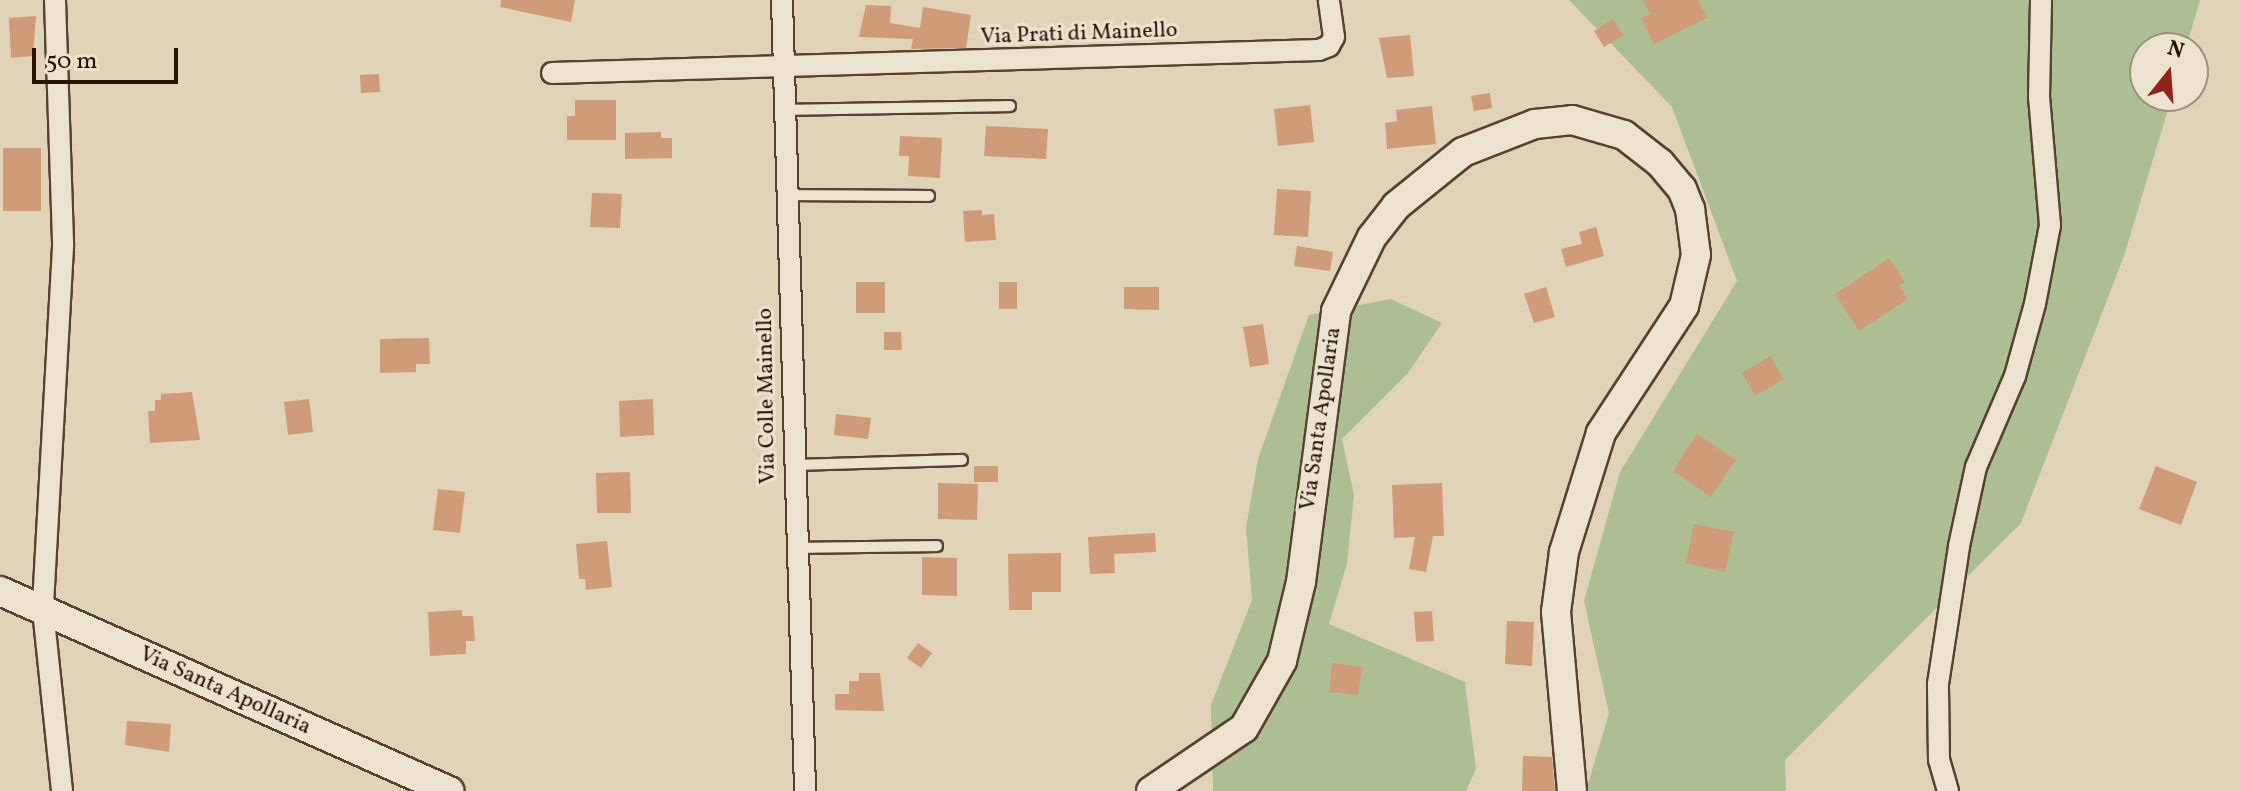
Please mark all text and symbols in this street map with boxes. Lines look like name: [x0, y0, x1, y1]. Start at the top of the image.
street label: Via Prati di Mainello: [980, 17, 1178, 51]
scale bar: [36, 32, 182, 82]
north arrow: [2129, 32, 2209, 112]
text: N: [2163, 33, 2188, 68]
text: 50 m: [46, 45, 98, 79]
street label: Via Colle Mainello: [752, 308, 782, 484]
street label: Via Santa Apollaria: [1295, 326, 1347, 512]
street label: Via Santa Apollaria: [135, 641, 315, 741]

